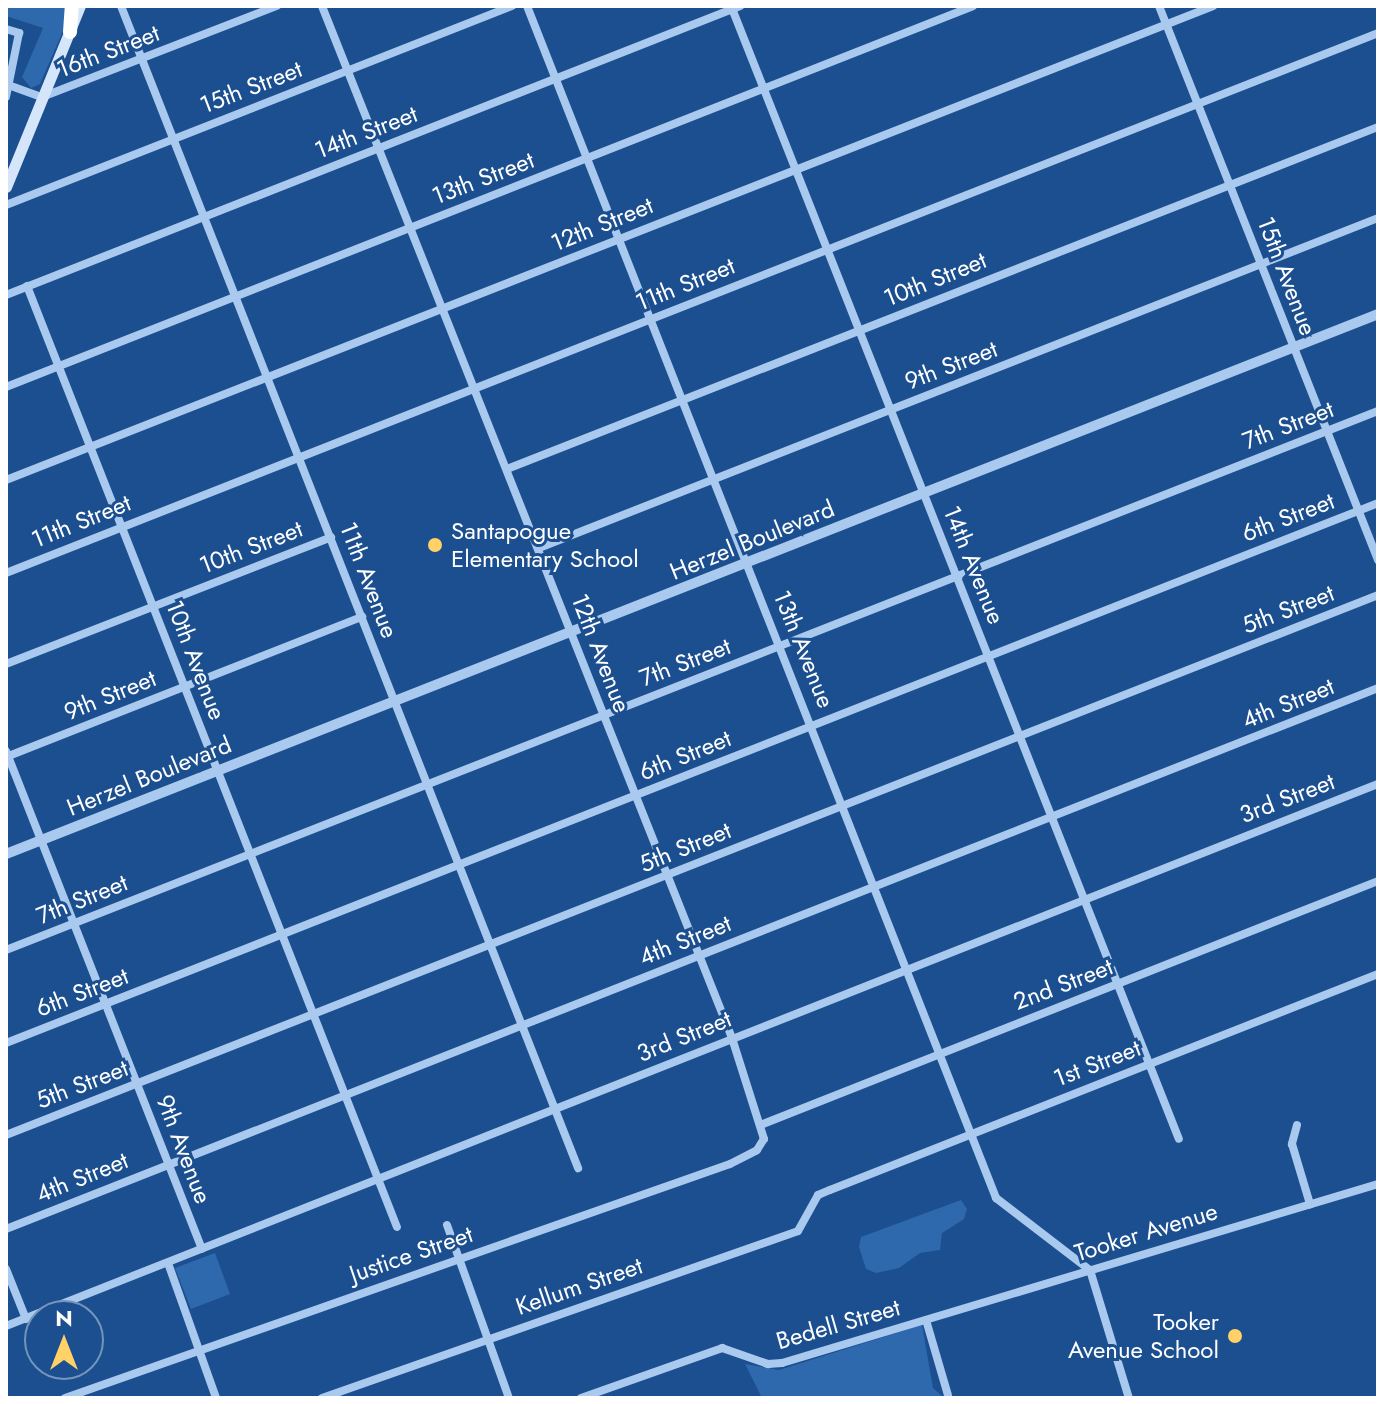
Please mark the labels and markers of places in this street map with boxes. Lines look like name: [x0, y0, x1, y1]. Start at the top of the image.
place label: Santapogue Elementary School: [451, 517, 639, 573]
marker: Santapogue Elementary School: [426, 536, 444, 554]
place label: Tooker Avenue School: [1068, 1308, 1219, 1364]
marker: Tooker Avenue School: [1226, 1327, 1244, 1345]

